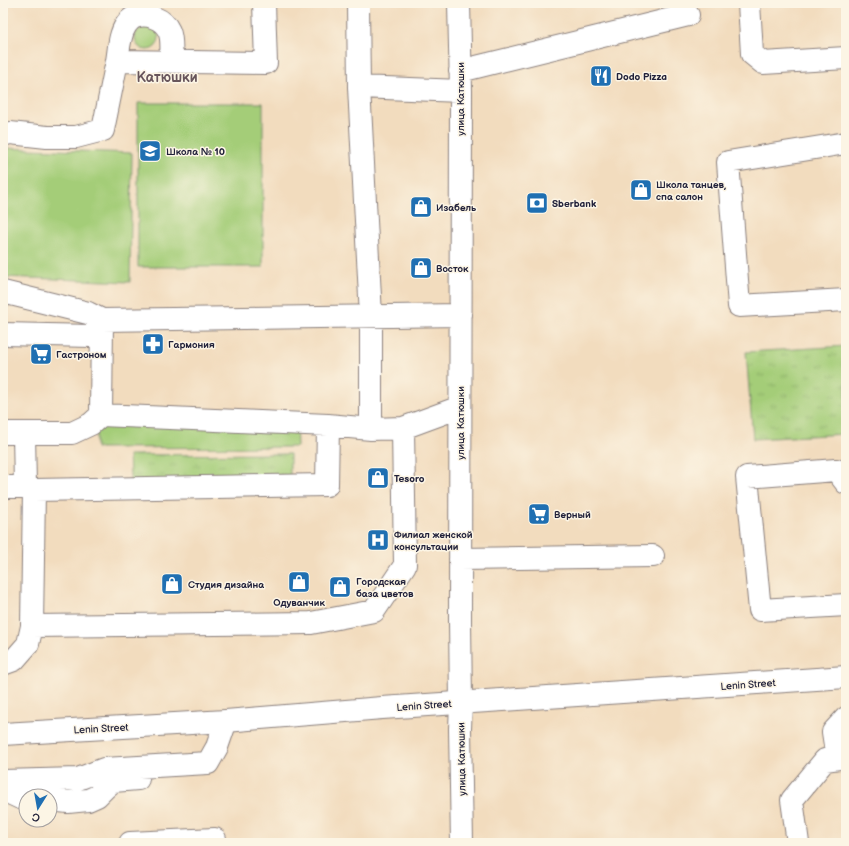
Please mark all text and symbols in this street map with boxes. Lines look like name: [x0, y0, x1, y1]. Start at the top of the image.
street label: улица Катюшки: [455, 62, 467, 136]
restaurant icon: Dodo Pizza: [588, 63, 614, 89]
district label: Катюшки: [136, 69, 198, 86]
place label: Dodo Pizza: [616, 71, 667, 83]
school or university icon: Школа № 10: [137, 138, 163, 164]
place label: Школа № 10: [166, 146, 225, 158]
shop icon: Школа танцев, спа салон: [628, 177, 654, 203]
place label: Школа танцев, спа салон: [656, 179, 726, 203]
bank icon: Sberbank: [524, 190, 550, 216]
shop icon: Изабель: [408, 194, 434, 220]
place label: Sberbank: [552, 198, 597, 210]
place label: Изабель: [436, 202, 477, 214]
shop icon: Восток: [408, 255, 434, 281]
place label: Восток: [436, 263, 469, 275]
pharmacy icon: Гармония: [140, 331, 166, 357]
place label: Гармония: [168, 339, 215, 351]
supermarket icon: Гастроном: [28, 341, 54, 367]
place label: Гастроном: [56, 349, 107, 361]
street label: улица Катюшки: [455, 386, 467, 460]
shop icon: Tesoro: [365, 465, 391, 491]
place label: Tesoro: [394, 473, 425, 485]
supermarket icon: Верный: [526, 501, 552, 527]
place label: Верный: [554, 509, 591, 521]
hospital icon: Филиал женской консультации: [365, 527, 391, 553]
place label: Филиал женской консультации: [394, 529, 473, 553]
shop icon: Одуванчик: [286, 569, 312, 595]
shop icon: Студия дизайна: [159, 571, 185, 597]
shop icon: Городская база цветов: [327, 574, 353, 600]
place label: Городская база цветов: [356, 576, 414, 600]
place label: Студия дизайна: [188, 579, 264, 591]
place label: Одуванчик: [273, 597, 325, 609]
street label: Lenin Street: [720, 677, 776, 693]
street label: Lenin Street: [396, 698, 452, 714]
street label: Lenin Street: [73, 722, 129, 736]
street label: улица Катюшки: [455, 722, 469, 796]
north arrow: [18, 788, 58, 828]
text: С: [31, 810, 41, 824]

